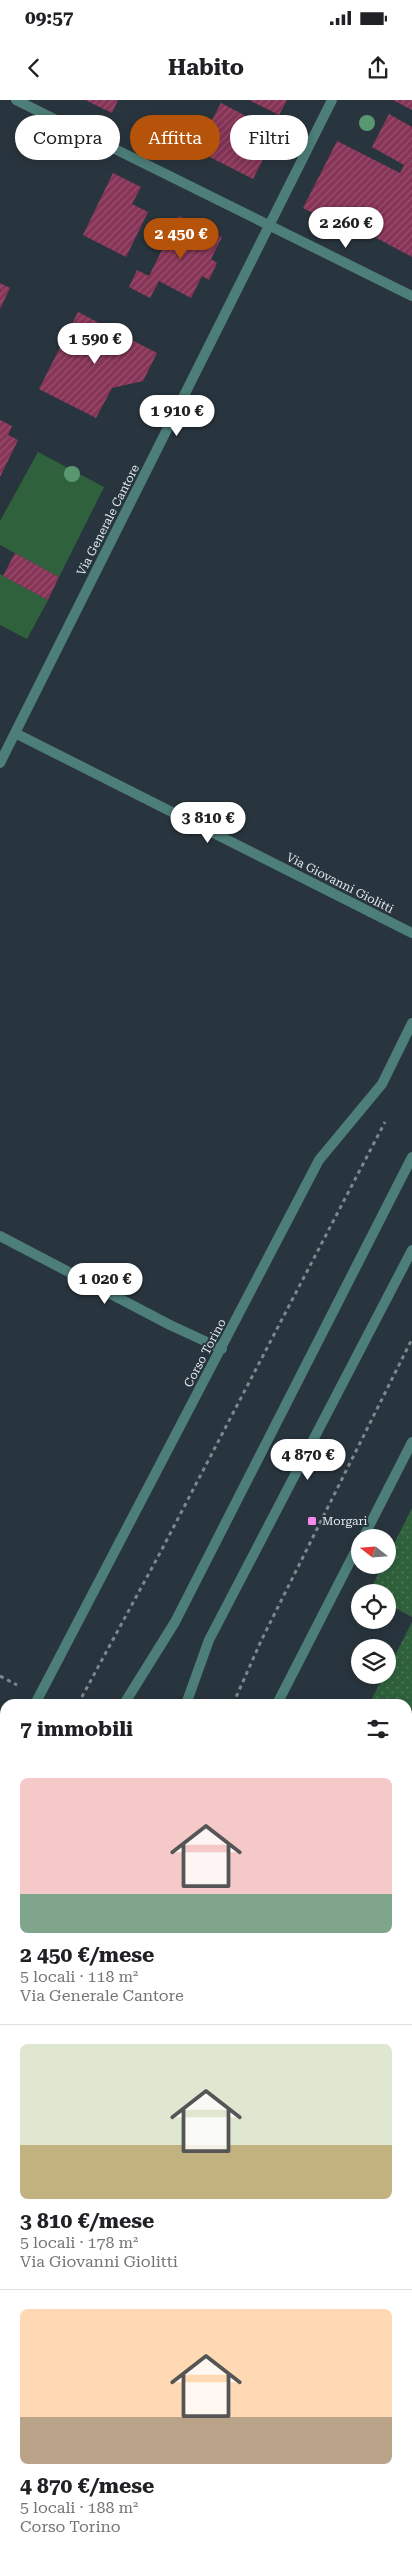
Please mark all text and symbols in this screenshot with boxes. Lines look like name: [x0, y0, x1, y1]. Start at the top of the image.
text: 09:57: [25, 6, 74, 29]
icon: back: [20, 54, 48, 82]
icon: share: [364, 54, 392, 82]
text: Habito: [168, 55, 244, 80]
chip: Compra: [15, 115, 120, 160]
chip: Affitta: [130, 115, 220, 160]
chip: Filtri: [230, 115, 308, 160]
pin: 2 260 €: [300, 206, 392, 249]
text: 2 260 €: [320, 213, 372, 232]
pin: 2 450 €: [135, 218, 227, 260]
text: 2 450 €: [155, 224, 207, 243]
pin: 1 590 €: [49, 322, 141, 365]
text: 1 590 €: [69, 329, 121, 348]
pin: 1 910 €: [131, 394, 223, 437]
text: 1 910 €: [151, 401, 203, 420]
street label: Via Generale Cantore: [74, 462, 142, 578]
pin: 3 810 €: [162, 802, 254, 844]
text: 3 810 €: [182, 808, 234, 827]
street label: Via Giovanni Giolitti: [284, 850, 396, 916]
pin: 1 020 €: [59, 1262, 151, 1305]
text: 1 020 €: [79, 1269, 131, 1288]
street label: Corso Torino: [181, 1316, 229, 1390]
pin: 4 870 €: [262, 1438, 354, 1481]
text: 4 870 €: [282, 1445, 334, 1464]
place label: Morgari: [322, 1514, 368, 1528]
marker: Morgari: [306, 1515, 318, 1527]
north arrow: [351, 1529, 396, 1574]
map controls: [351, 1529, 396, 1684]
button: locate: [351, 1584, 396, 1629]
button: layers: [351, 1639, 396, 1684]
icon: filters: [364, 1715, 392, 1743]
text: 7 immobili: [20, 1717, 133, 1741]
icon: home: [161, 1811, 251, 1901]
text: 2 450 €/mese: [20, 1943, 154, 1967]
text: 5 locali · 118 m²: [20, 1967, 138, 1986]
text: Via Generale Cantore: [20, 1986, 184, 2005]
icon: home: [161, 2076, 251, 2166]
text: 3 810 €/mese: [20, 2209, 154, 2233]
text: 5 locali · 178 m²: [20, 2233, 138, 2252]
text: Via Giovanni Giolitti: [20, 2252, 178, 2271]
icon: home: [161, 2341, 251, 2431]
text: 4 870 €/mese: [20, 2474, 154, 2498]
text: 5 locali · 188 m²: [20, 2498, 138, 2517]
text: Corso Torino: [20, 2517, 121, 2536]

